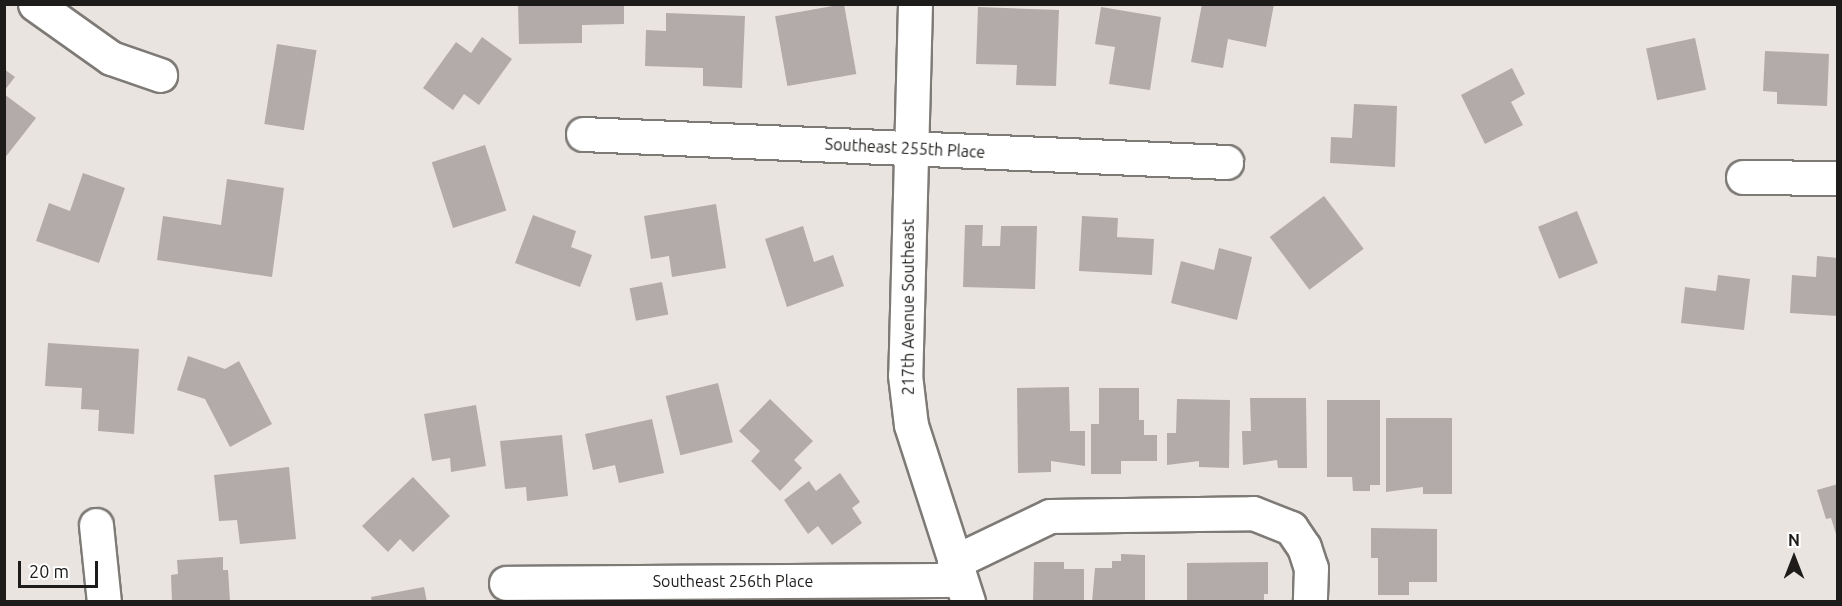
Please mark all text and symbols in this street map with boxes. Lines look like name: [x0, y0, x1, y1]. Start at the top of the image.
street label: Southeast 255th Place: [824, 134, 986, 162]
street label: 217th Avenue Southeast: [898, 219, 918, 395]
north arrow: [1764, 528, 1824, 588]
text: N: [1788, 531, 1800, 549]
scale bar: [21, 549, 100, 587]
text: 20 m: [29, 561, 69, 581]
street label: Southeast 256th Place: [653, 571, 813, 591]

